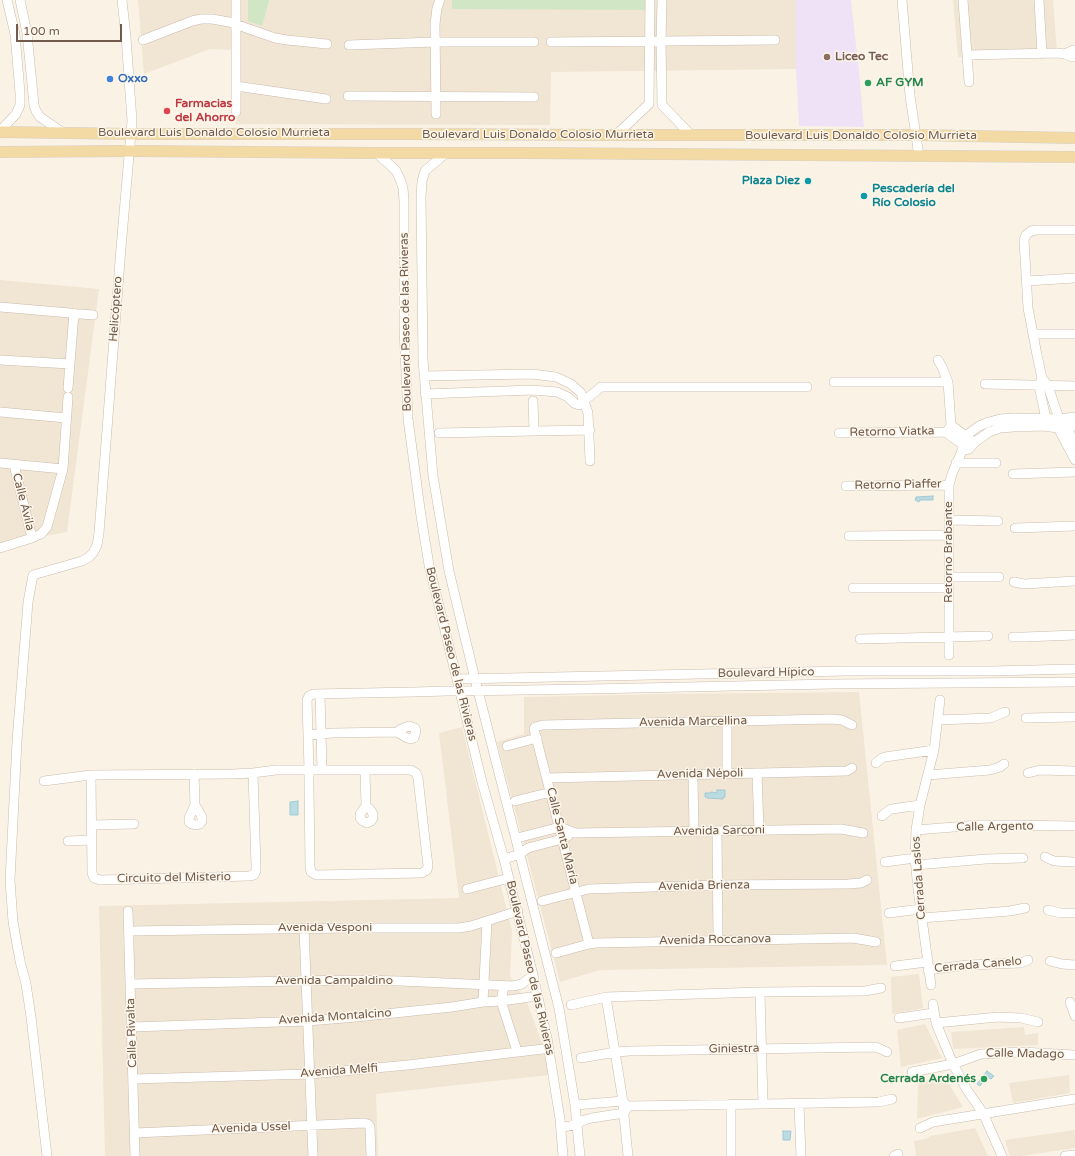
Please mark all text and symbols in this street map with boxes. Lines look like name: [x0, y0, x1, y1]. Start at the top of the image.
scale bar: [18, 16, 124, 42]
text: 100 m: [23, 24, 60, 38]
place label: Liceo Tec: [835, 50, 888, 64]
marker: Liceo Tec: [822, 52, 832, 62]
place label: Oxxo: [118, 72, 148, 86]
marker: Oxxo: [105, 74, 115, 84]
place label: AF GYM: [876, 76, 924, 90]
marker: AF GYM: [863, 78, 873, 88]
place label: Farmacias del Ahorro: [175, 97, 235, 125]
marker: Farmacias del Ahorro: [162, 106, 172, 116]
street label: Boulevard Luis Donaldo Colosio Murrieta: [98, 126, 330, 140]
street label: Boulevard Luis Donaldo Colosio Murrieta: [422, 128, 654, 142]
street label: Boulevard Luis Donaldo Colosio Murrieta: [745, 129, 977, 143]
place label: Plaza Diez: [742, 174, 800, 188]
marker: Plaza Diez: [803, 176, 813, 186]
place label: Pescadería del Río Colosio: [872, 182, 955, 210]
marker: Pescadería del Río Colosio: [859, 191, 869, 201]
street label: Boulevard Paseo de las Rivieras: [397, 232, 415, 412]
street label: Helicóptero: [107, 276, 125, 342]
street label: Retorno Viatka: [849, 424, 935, 440]
street label: Calle Ávila: [9, 472, 37, 532]
street label: Retorno Piaffer: [854, 477, 942, 493]
street label: Retorno Brabante: [942, 501, 956, 603]
street label: Boulevard Paseo de las Rivieras: [422, 565, 480, 743]
street label: Boulevard Hípico: [717, 665, 815, 681]
street label: Avenida Marcellina: [639, 714, 747, 730]
street label: Avenida Népoli: [657, 766, 743, 782]
street label: Calle Santa María: [543, 786, 581, 886]
street label: Calle Argento: [956, 819, 1034, 835]
street label: Avenida Sarconi: [673, 823, 765, 839]
street label: Cerrada Laslos: [909, 836, 929, 920]
street label: Circuito del Misterio: [117, 870, 231, 886]
street label: Avenida Brienza: [658, 878, 750, 894]
street label: Boulevard Paseo de las Rivieras: [503, 879, 557, 1057]
street label: Avenida Vesponi: [278, 921, 372, 935]
street label: Avenida Roccanova: [659, 932, 771, 948]
street label: Cerrada Canelo: [934, 954, 1022, 976]
street label: Avenida Campaldino: [275, 974, 393, 988]
street label: Calle Rivalta: [124, 998, 140, 1068]
street label: Avenida Montalcino: [278, 1006, 392, 1028]
street label: Giniestra: [708, 1041, 760, 1057]
street label: Calle Madago: [986, 1046, 1064, 1062]
street label: Avenida Melfi: [300, 1061, 378, 1081]
place label: Cerrada Ardenés: [880, 1072, 976, 1086]
marker: Cerrada Ardenés: [979, 1074, 989, 1084]
street label: Avenida Ussel: [211, 1119, 291, 1137]

